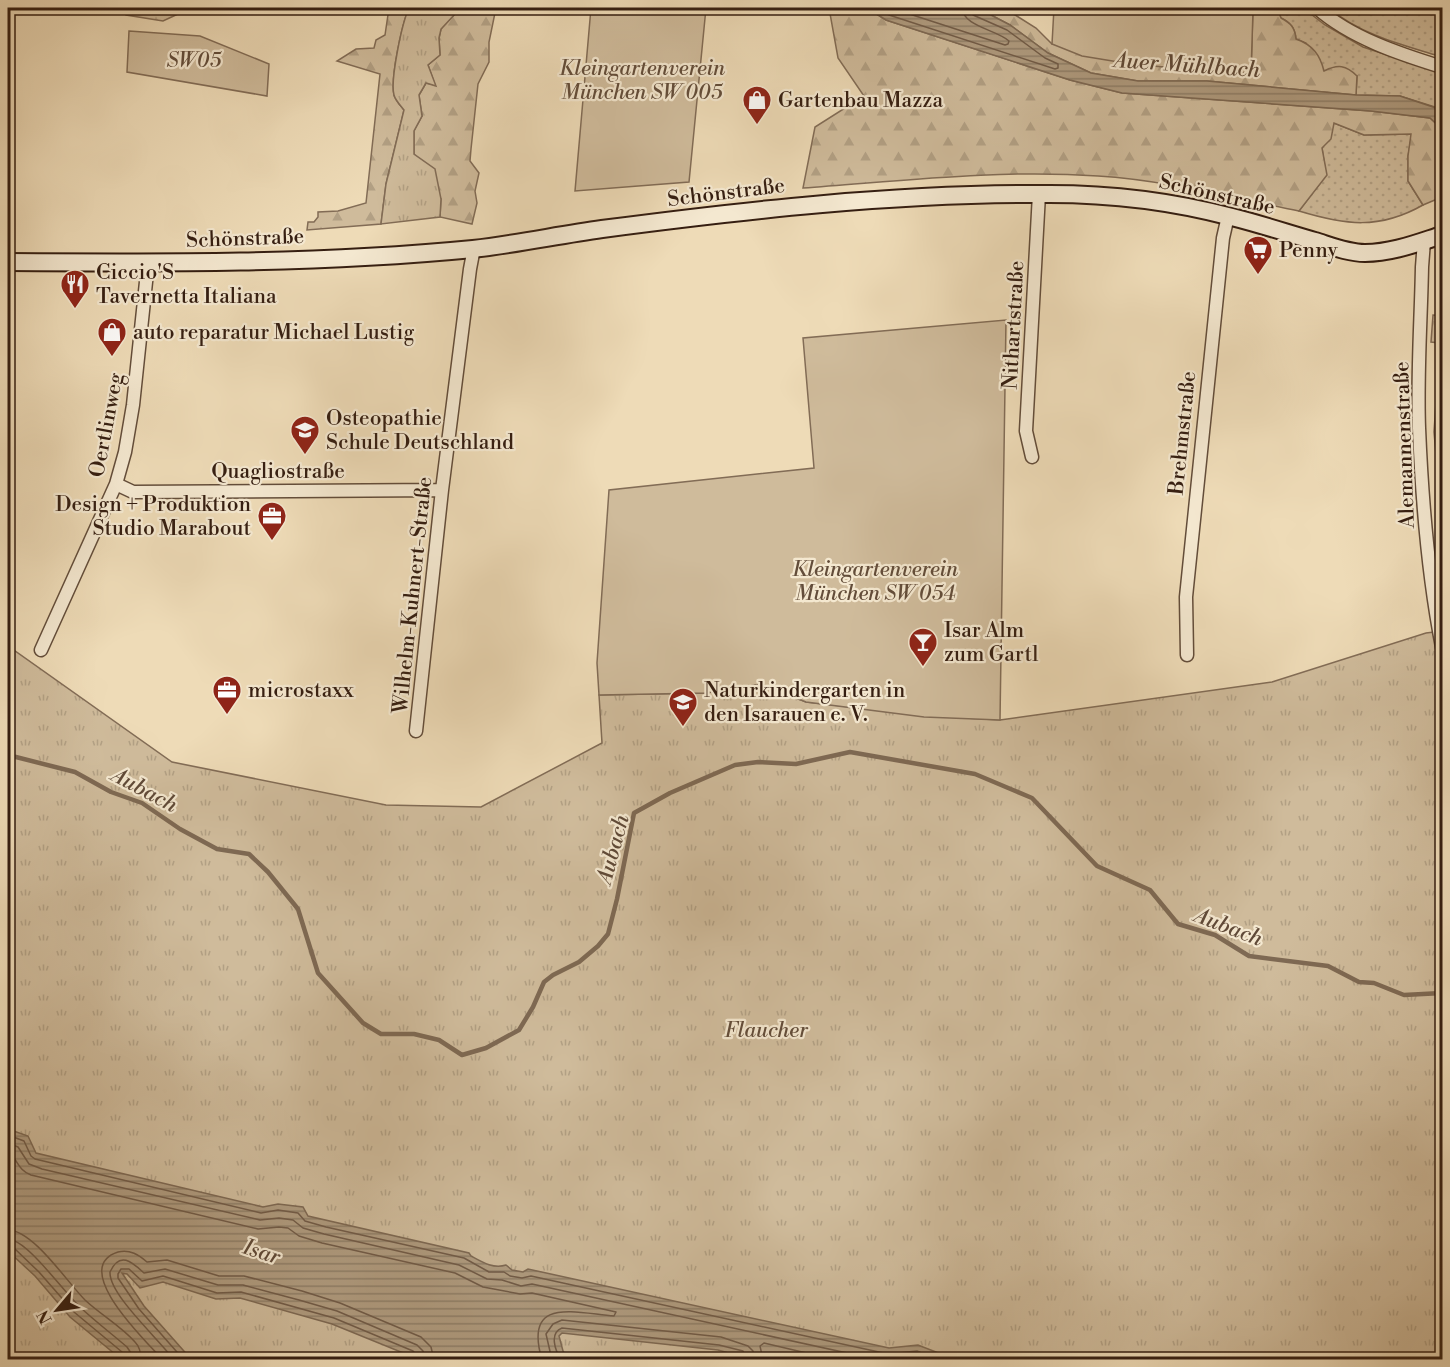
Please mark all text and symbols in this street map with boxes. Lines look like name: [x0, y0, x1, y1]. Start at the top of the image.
water label: Auer Mühlbach: [1111, 47, 1262, 84]
park label: SW05: [167, 48, 222, 74]
park label: Kleingartenverein München SW 005: [559, 56, 725, 106]
shop icon: Gartenbau Mazza: [741, 84, 773, 126]
place label: Gartenbau Mazza: [778, 88, 943, 114]
street label: Schönstraße: [1156, 169, 1277, 221]
street label: Schönstraße: [666, 173, 786, 213]
street label: Schönstraße: [186, 224, 305, 254]
supermarket icon: Penny: [1242, 234, 1274, 276]
place label: Penny: [1279, 238, 1338, 264]
place label: Ciccio'S Tavernetta Italiana: [96, 260, 277, 310]
street label: Nithartstraße: [998, 260, 1030, 390]
restaurant icon: Ciccio'S Tavernetta Italiana: [59, 268, 91, 310]
shop icon: auto reparatur Michael Lustig: [96, 316, 128, 358]
place label: auto reparatur Michael Lustig: [133, 320, 414, 346]
street label: Alemannenstraße: [1389, 361, 1421, 530]
street label: Brehmstraße: [1163, 370, 1202, 497]
street label: Oertlinweg: [84, 371, 130, 480]
place label: Osteopathie Schule Deutschland: [326, 406, 514, 456]
school or university icon: Osteopathie Schule Deutschland: [289, 414, 321, 456]
street label: Quagliostraße: [211, 459, 345, 485]
street label: Wilhelm-Kuhnert-Straße: [388, 475, 438, 716]
place label: Design + Produktion Studio Marabout: [55, 492, 252, 542]
office icon: Design + Produktion Studio Marabout: [256, 500, 288, 542]
park label: Kleingartenverein München SW 054: [792, 557, 958, 607]
place label: Isar Alm zum Gartl: [944, 618, 1038, 668]
bar icon: Isar Alm zum Gartl: [907, 626, 939, 668]
office icon: microstaxx: [211, 674, 243, 716]
place label: microstaxx: [248, 678, 354, 704]
place label: Naturkindergarten in den Isarauen e. V.: [704, 678, 906, 728]
school or university icon: Naturkindergarten in den Isarauen e. V.: [667, 686, 699, 728]
water label: Aubach: [105, 761, 183, 819]
water label: Aubach: [591, 811, 636, 889]
water label: Aubach: [1189, 901, 1267, 953]
park label: Flaucher: [724, 1018, 809, 1044]
water label: Isar: [238, 1233, 284, 1271]
north arrow: [27, 1280, 87, 1340]
text: N: [33, 1306, 57, 1327]

